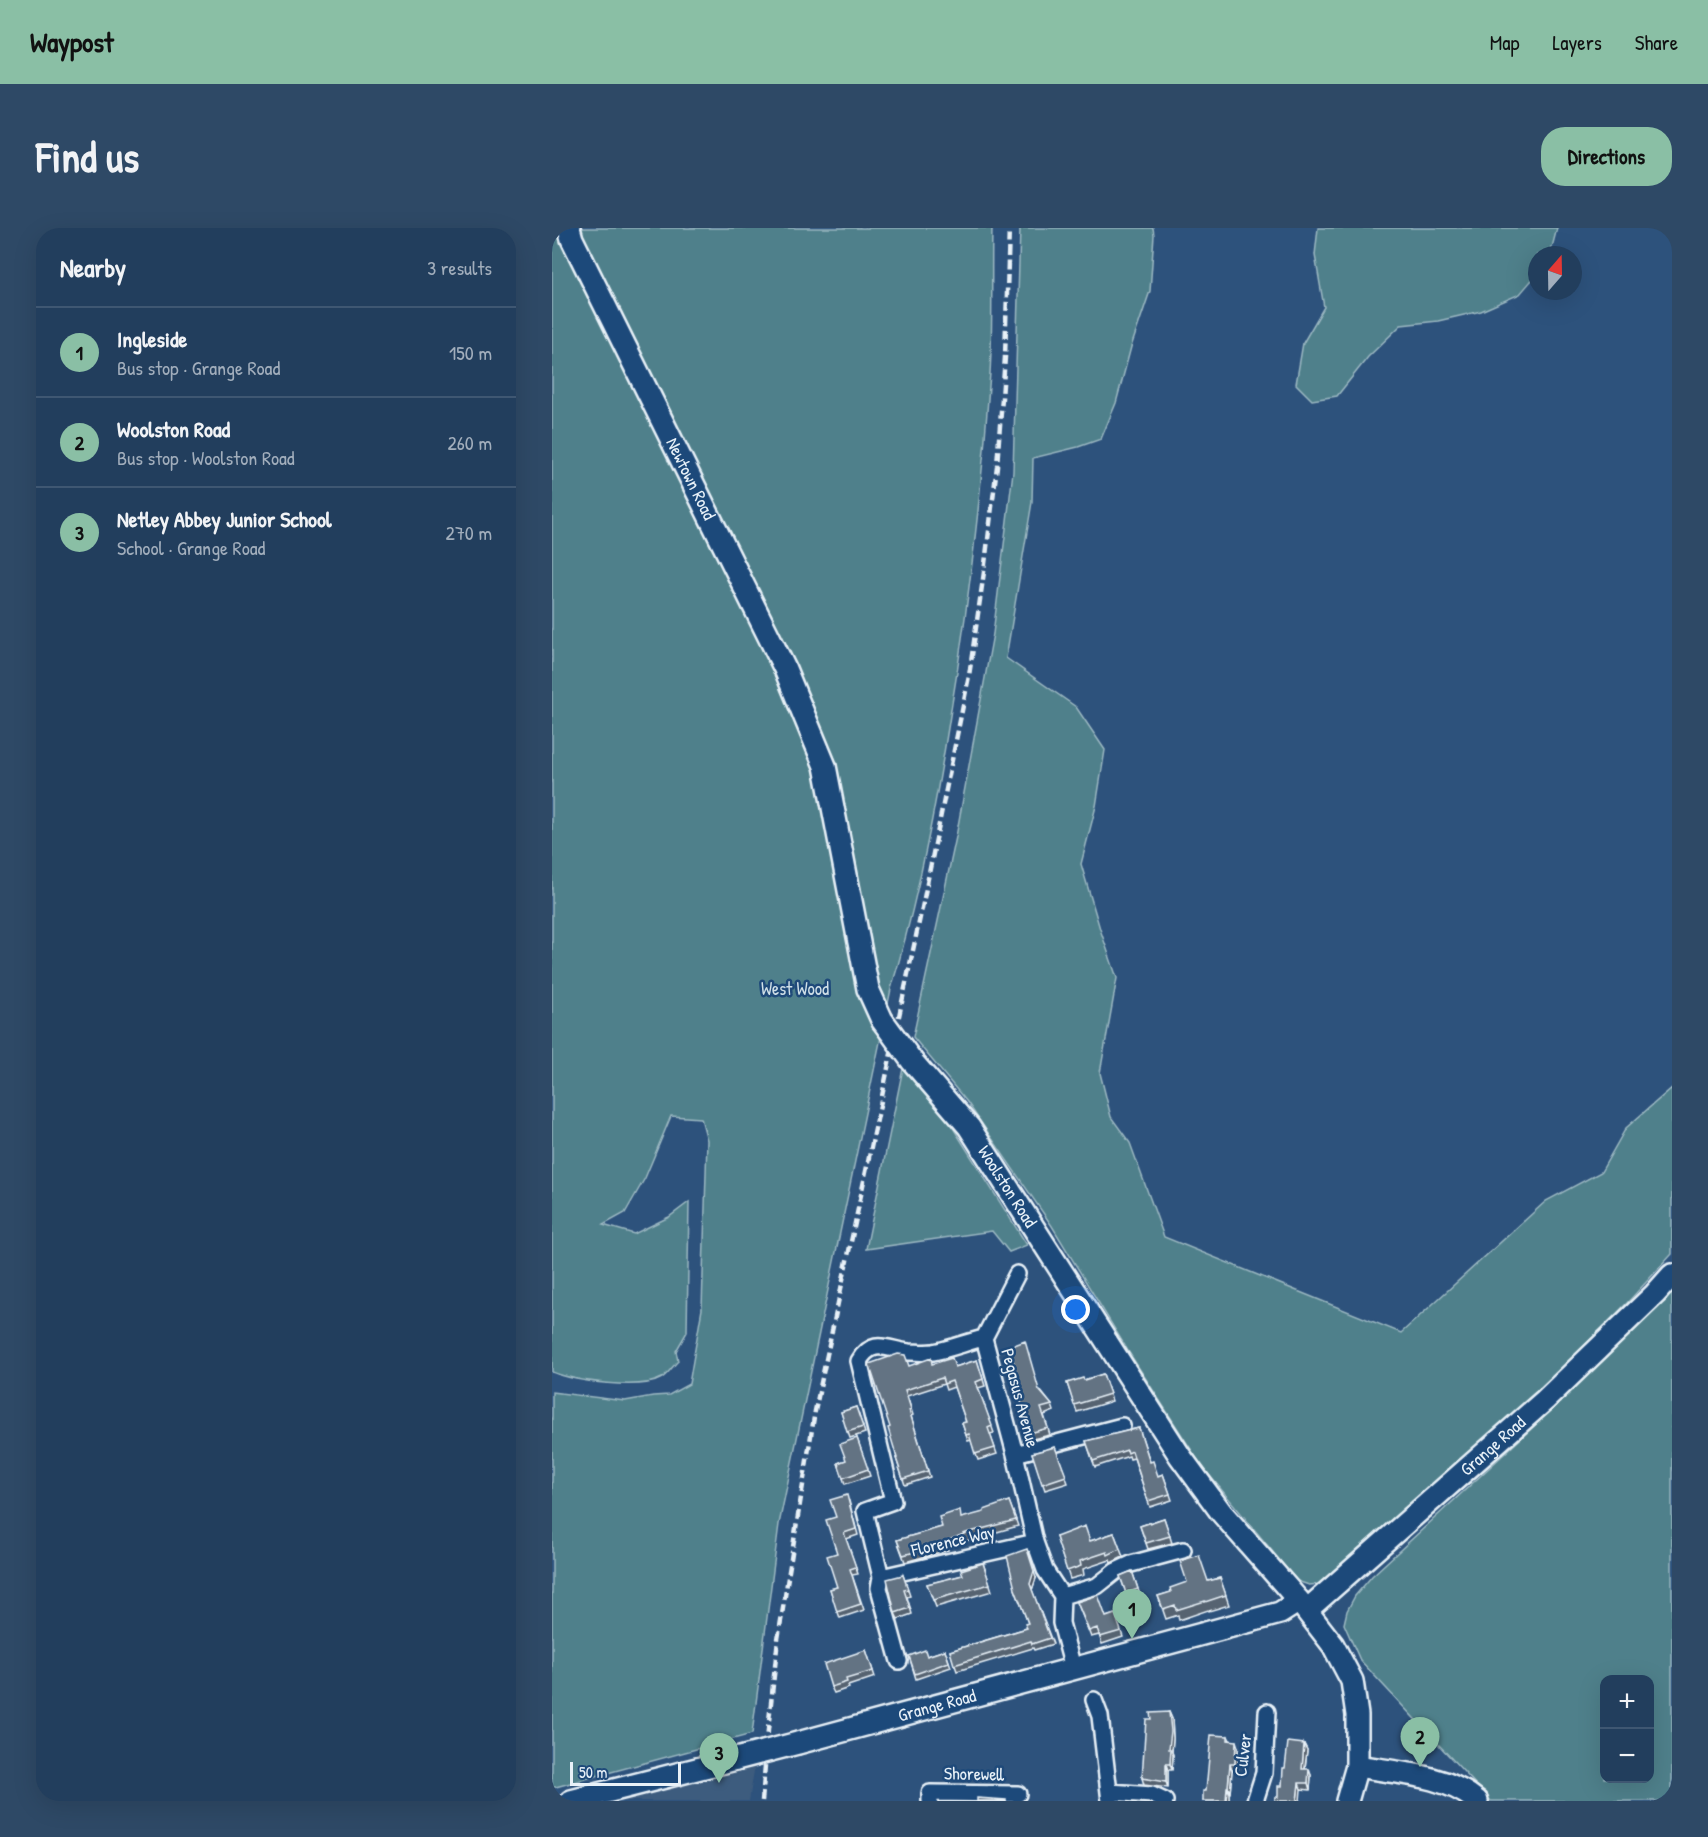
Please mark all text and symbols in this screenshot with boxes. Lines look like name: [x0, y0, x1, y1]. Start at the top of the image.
text: Waypost: [30, 23, 114, 61]
text: Map: [1490, 28, 1519, 57]
text: Layers: [1552, 28, 1602, 57]
text: Share: [1635, 28, 1678, 57]
button: Directions: [1541, 127, 1672, 186]
text: Find us: [36, 128, 139, 185]
north arrow: [1528, 246, 1582, 300]
text: Nearby: [60, 250, 126, 285]
text: 3 results: [427, 254, 492, 281]
text: Ingleside: [117, 324, 187, 354]
text: 1: [76, 339, 83, 366]
text: 150 m: [449, 339, 492, 366]
text: Bus stop · Grange Road: [117, 354, 280, 381]
text: Woolston Road: [117, 414, 230, 444]
text: 2: [75, 429, 84, 456]
text: 260 m: [448, 429, 492, 456]
street label: Newtown Road: [660, 433, 722, 524]
text: Bus stop · Woolston Road: [117, 444, 295, 471]
text: Netley Abbey Junior School: [117, 504, 332, 534]
text: 3: [75, 519, 84, 546]
text: 270 m: [446, 519, 492, 546]
text: School · Grange Road: [117, 534, 265, 561]
park label: West Wood: [761, 976, 829, 1001]
street label: Woolston Road: [972, 1141, 1043, 1232]
your location: [1061, 1295, 1090, 1324]
street label: Pegasus Avenue: [995, 1345, 1046, 1450]
street label: Grange Road: [1454, 1410, 1531, 1481]
street label: Florence Way: [908, 1519, 998, 1562]
pin: 1: [1112, 1590, 1152, 1639]
map controls: [1600, 1675, 1654, 1783]
button: +: [1600, 1675, 1654, 1729]
street label: Grange Road: [895, 1683, 979, 1727]
pin: 2: [1400, 1718, 1440, 1767]
button: −: [1600, 1729, 1654, 1783]
street label: Culver: [1227, 1732, 1258, 1778]
pin: 3: [700, 1734, 738, 1783]
scale bar: [570, 1759, 681, 1786]
street label: Shorewell: [944, 1760, 1005, 1787]
text: 50 m: [579, 1761, 608, 1783]

